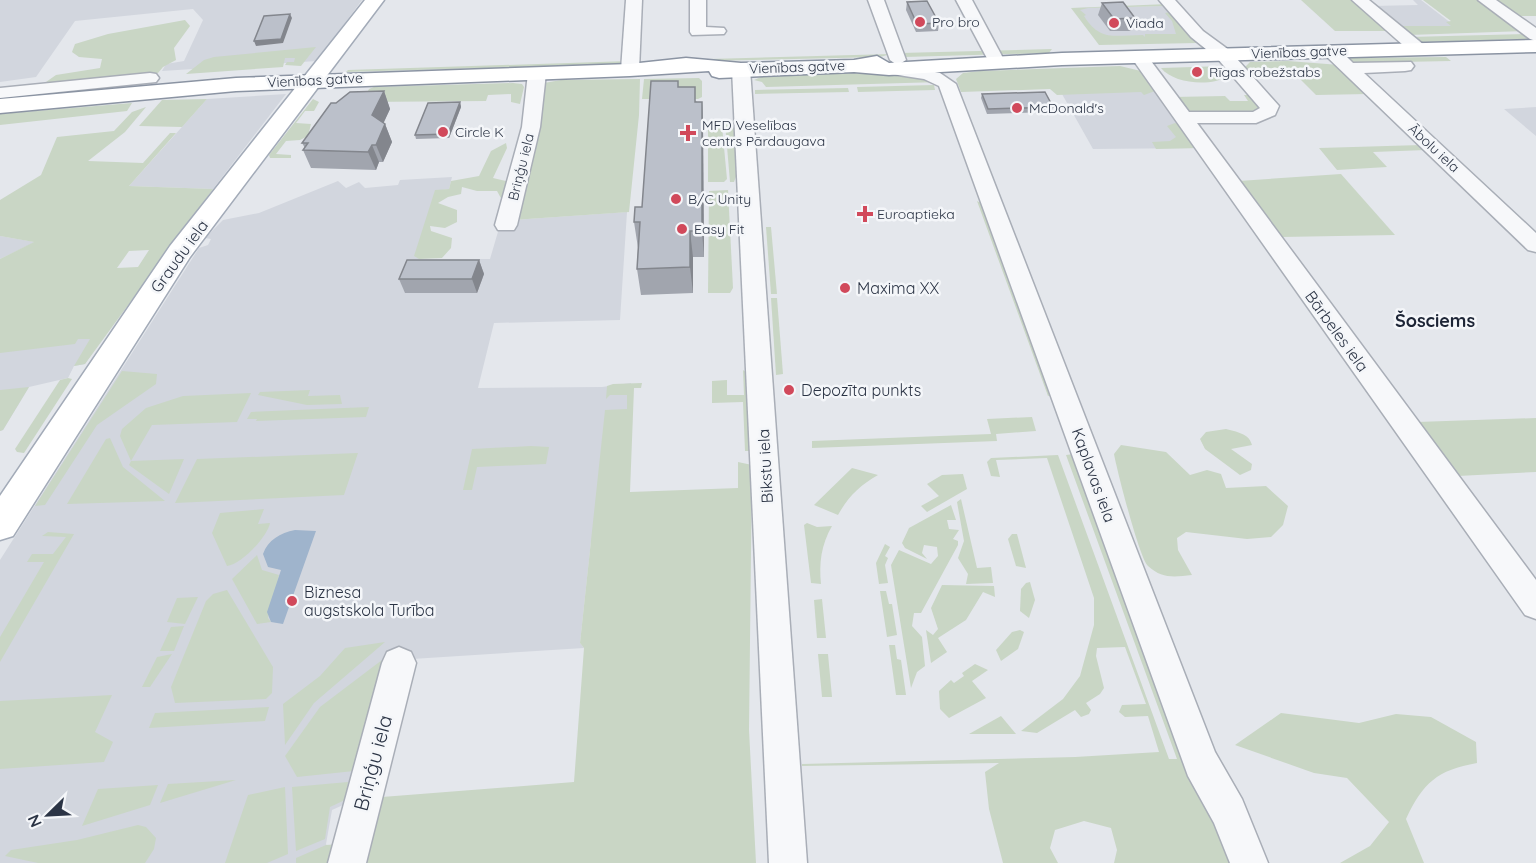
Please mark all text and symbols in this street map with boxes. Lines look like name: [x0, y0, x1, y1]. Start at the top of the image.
place label: Pro bro: [932, 13, 980, 31]
place label: Viada: [1126, 14, 1164, 32]
marker: Pro bro: [913, 15, 927, 29]
marker: Viada: [1107, 16, 1121, 30]
street label: Vienības gatve: [1251, 41, 1347, 63]
street label: Vienības gatve: [749, 56, 845, 78]
place label: Rīgas robežstabs: [1209, 63, 1320, 81]
marker: Rīgas robežstabs: [1190, 65, 1204, 79]
street label: Vienības gatve: [267, 69, 363, 91]
place label: McDonald's: [1029, 99, 1104, 117]
marker: McDonald's: [1010, 101, 1024, 115]
place label: MFD Veselības centrs Pārdaugava: [702, 116, 825, 150]
street label: Ābolu iela: [1405, 120, 1463, 176]
place label: Circle K: [455, 123, 504, 141]
marker: MFD Veselības centrs Pārdaugava: [679, 124, 697, 142]
marker: Circle K: [436, 125, 450, 139]
street label: Briņģu iela: [504, 131, 538, 203]
place label: B/C Unity: [688, 190, 751, 208]
marker: B/C Unity: [669, 192, 683, 206]
place label: Euroaptieka: [877, 205, 955, 223]
marker: Euroaptieka: [858, 207, 872, 221]
street label: Graudu iela: [146, 216, 212, 296]
place label: Easy Fit: [694, 220, 745, 238]
marker: Easy Fit: [675, 222, 689, 236]
place label: Maxima XX: [857, 278, 939, 298]
marker: Maxima XX: [838, 281, 852, 295]
street label: Bārbeles iela: [1301, 287, 1373, 375]
district label: Šosciems: [1395, 309, 1475, 332]
place label: Depozīta punkts: [801, 380, 921, 400]
marker: Depozīta punkts: [782, 383, 796, 397]
street label: Kaplavas iela: [1068, 425, 1120, 525]
street label: Bikstu iela: [753, 428, 777, 504]
place label: Biznesa augstskola Turība: [304, 582, 435, 620]
marker: Biznesa augstskola Turība: [285, 594, 299, 608]
street label: Briņģu iela: [348, 712, 397, 814]
north arrow: [18, 785, 78, 845]
text: N: [23, 812, 46, 831]

